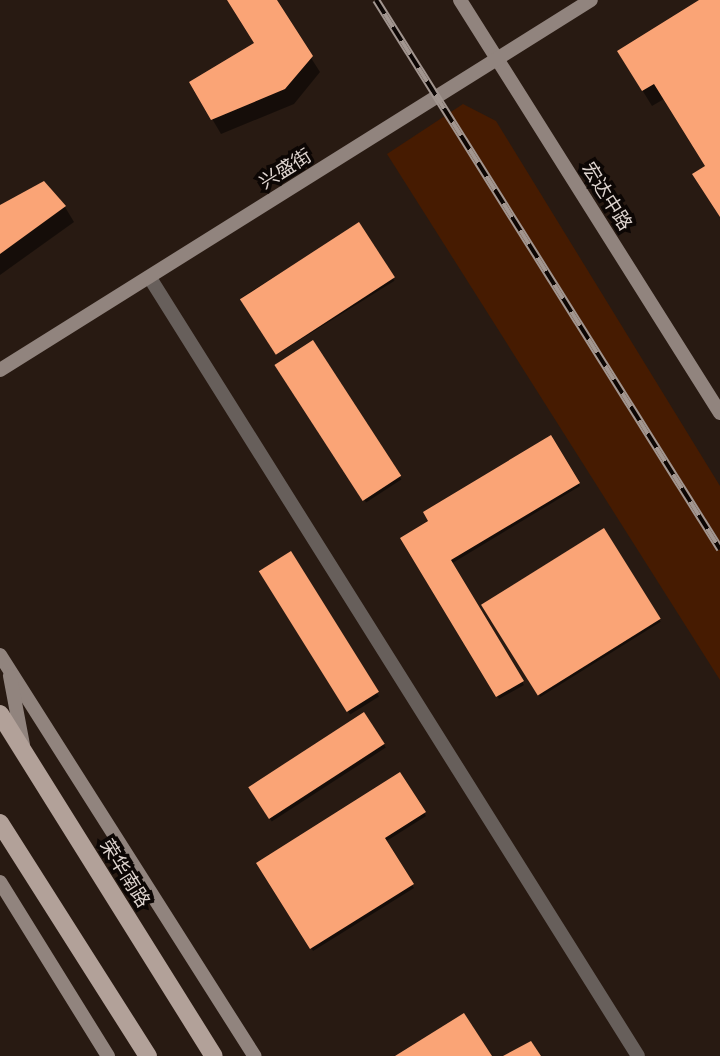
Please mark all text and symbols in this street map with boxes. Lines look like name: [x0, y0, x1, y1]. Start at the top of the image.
street label: 兴盛街: [256, 145, 316, 195]
street label: 宏达中路: [576, 159, 636, 235]
street label: 荣华南路: [94, 836, 154, 912]

